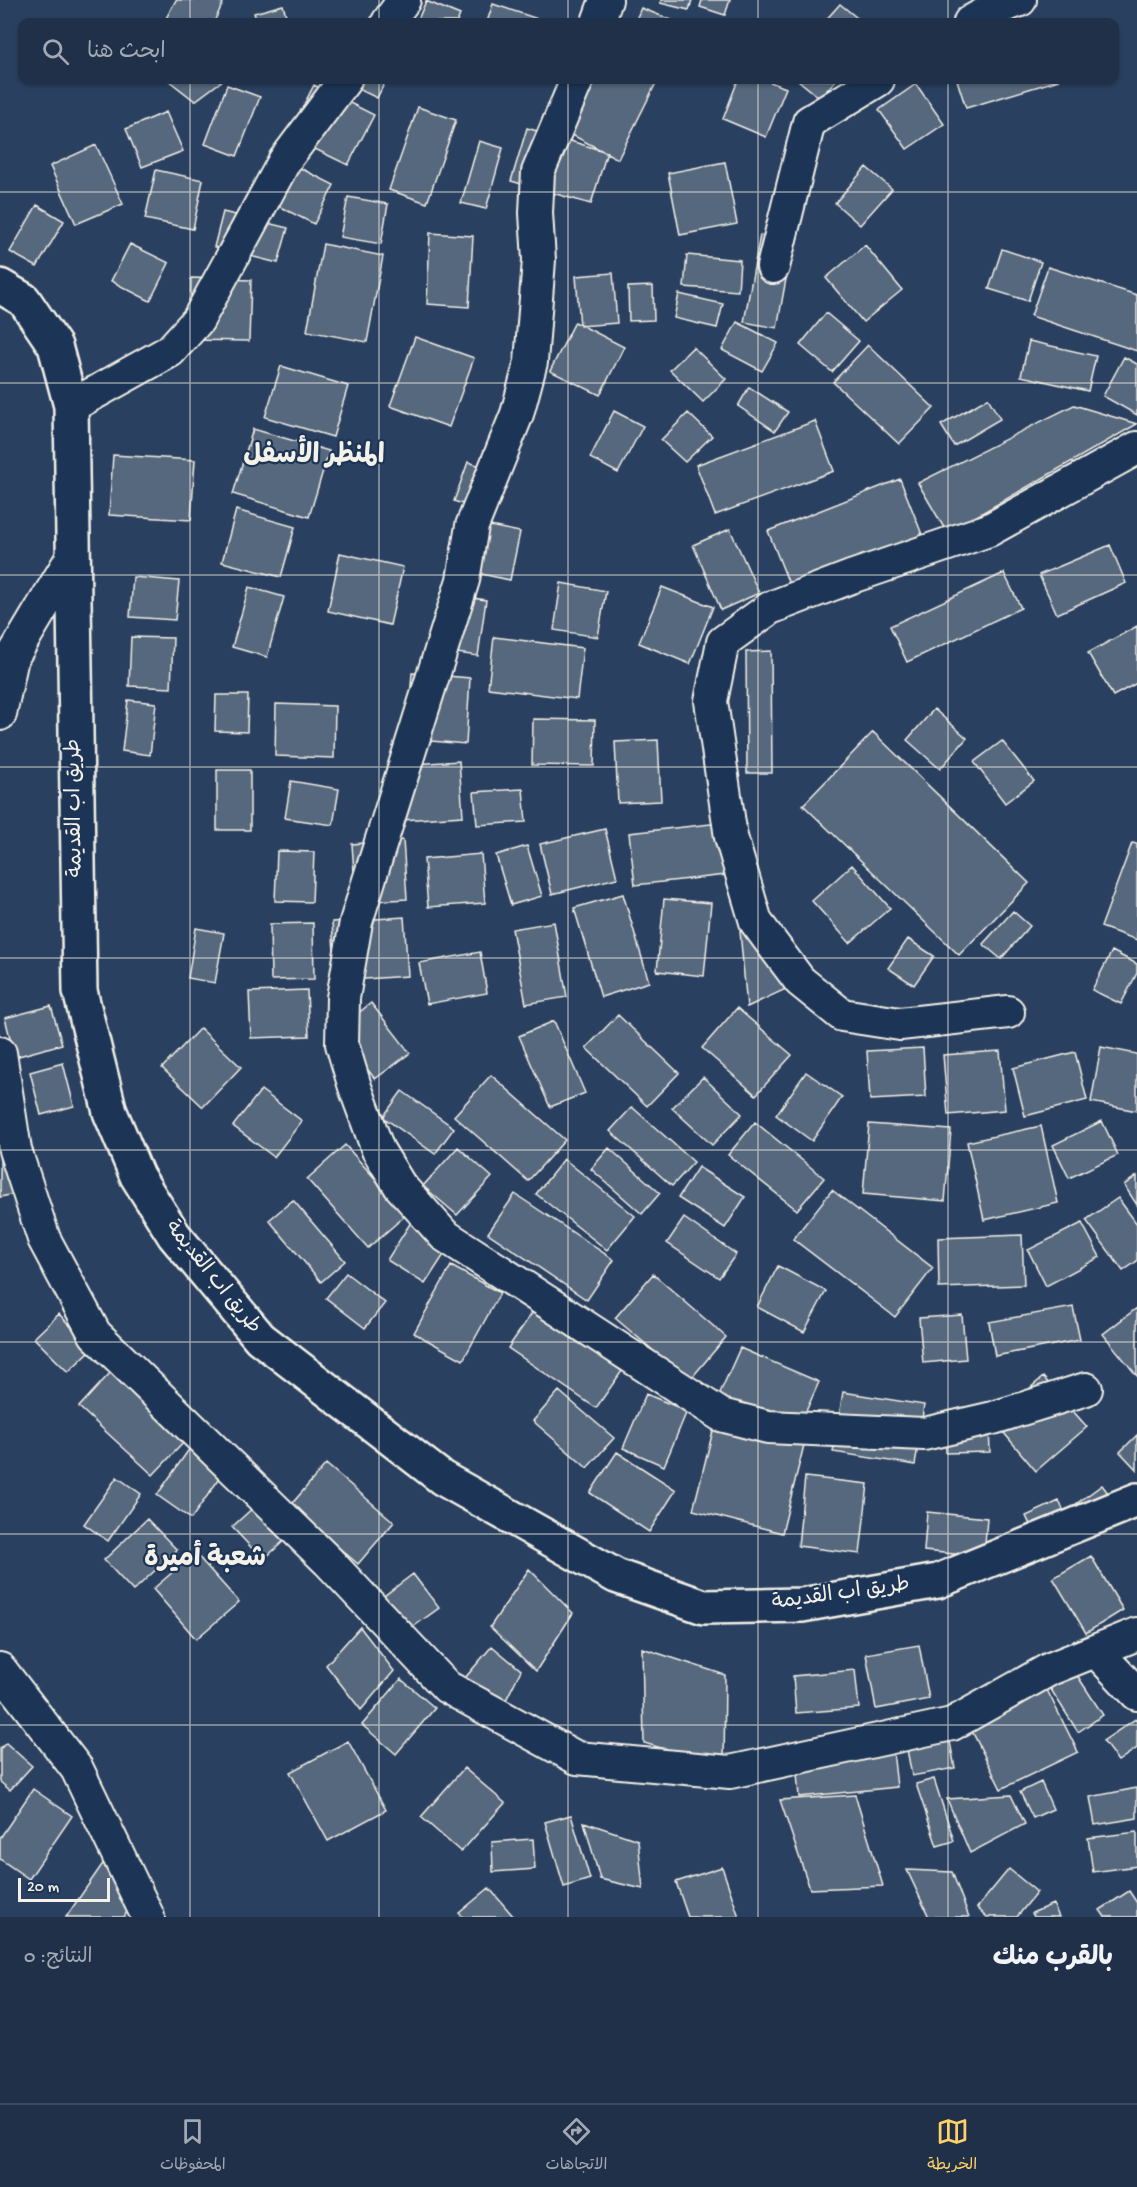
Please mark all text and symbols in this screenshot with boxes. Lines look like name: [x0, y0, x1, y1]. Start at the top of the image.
search box: [18, 18, 1119, 84]
icon: search: [39, 35, 72, 68]
text: ابحث هنا: [87, 40, 166, 66]
district label: المنظر الأسفل: [243, 435, 385, 473]
street label: طريق اب القديمة: [62, 738, 90, 878]
street label: طريق اب القديمة: [159, 1216, 265, 1340]
district label: شعبة أميرة: [144, 1539, 266, 1576]
street label: طريق اب القديمة: [770, 1573, 912, 1617]
scale bar: [18, 1875, 110, 1902]
text: 20 m: [27, 1879, 59, 1898]
text: بالقرب منك: [993, 1944, 1113, 1975]
text: النتائج: 0: [24, 1947, 93, 1970]
tab: المحفوظات: [160, 2115, 226, 2178]
tab: الاتجاهات: [546, 2115, 607, 2178]
tab: الخريطة: [927, 2115, 977, 2178]

